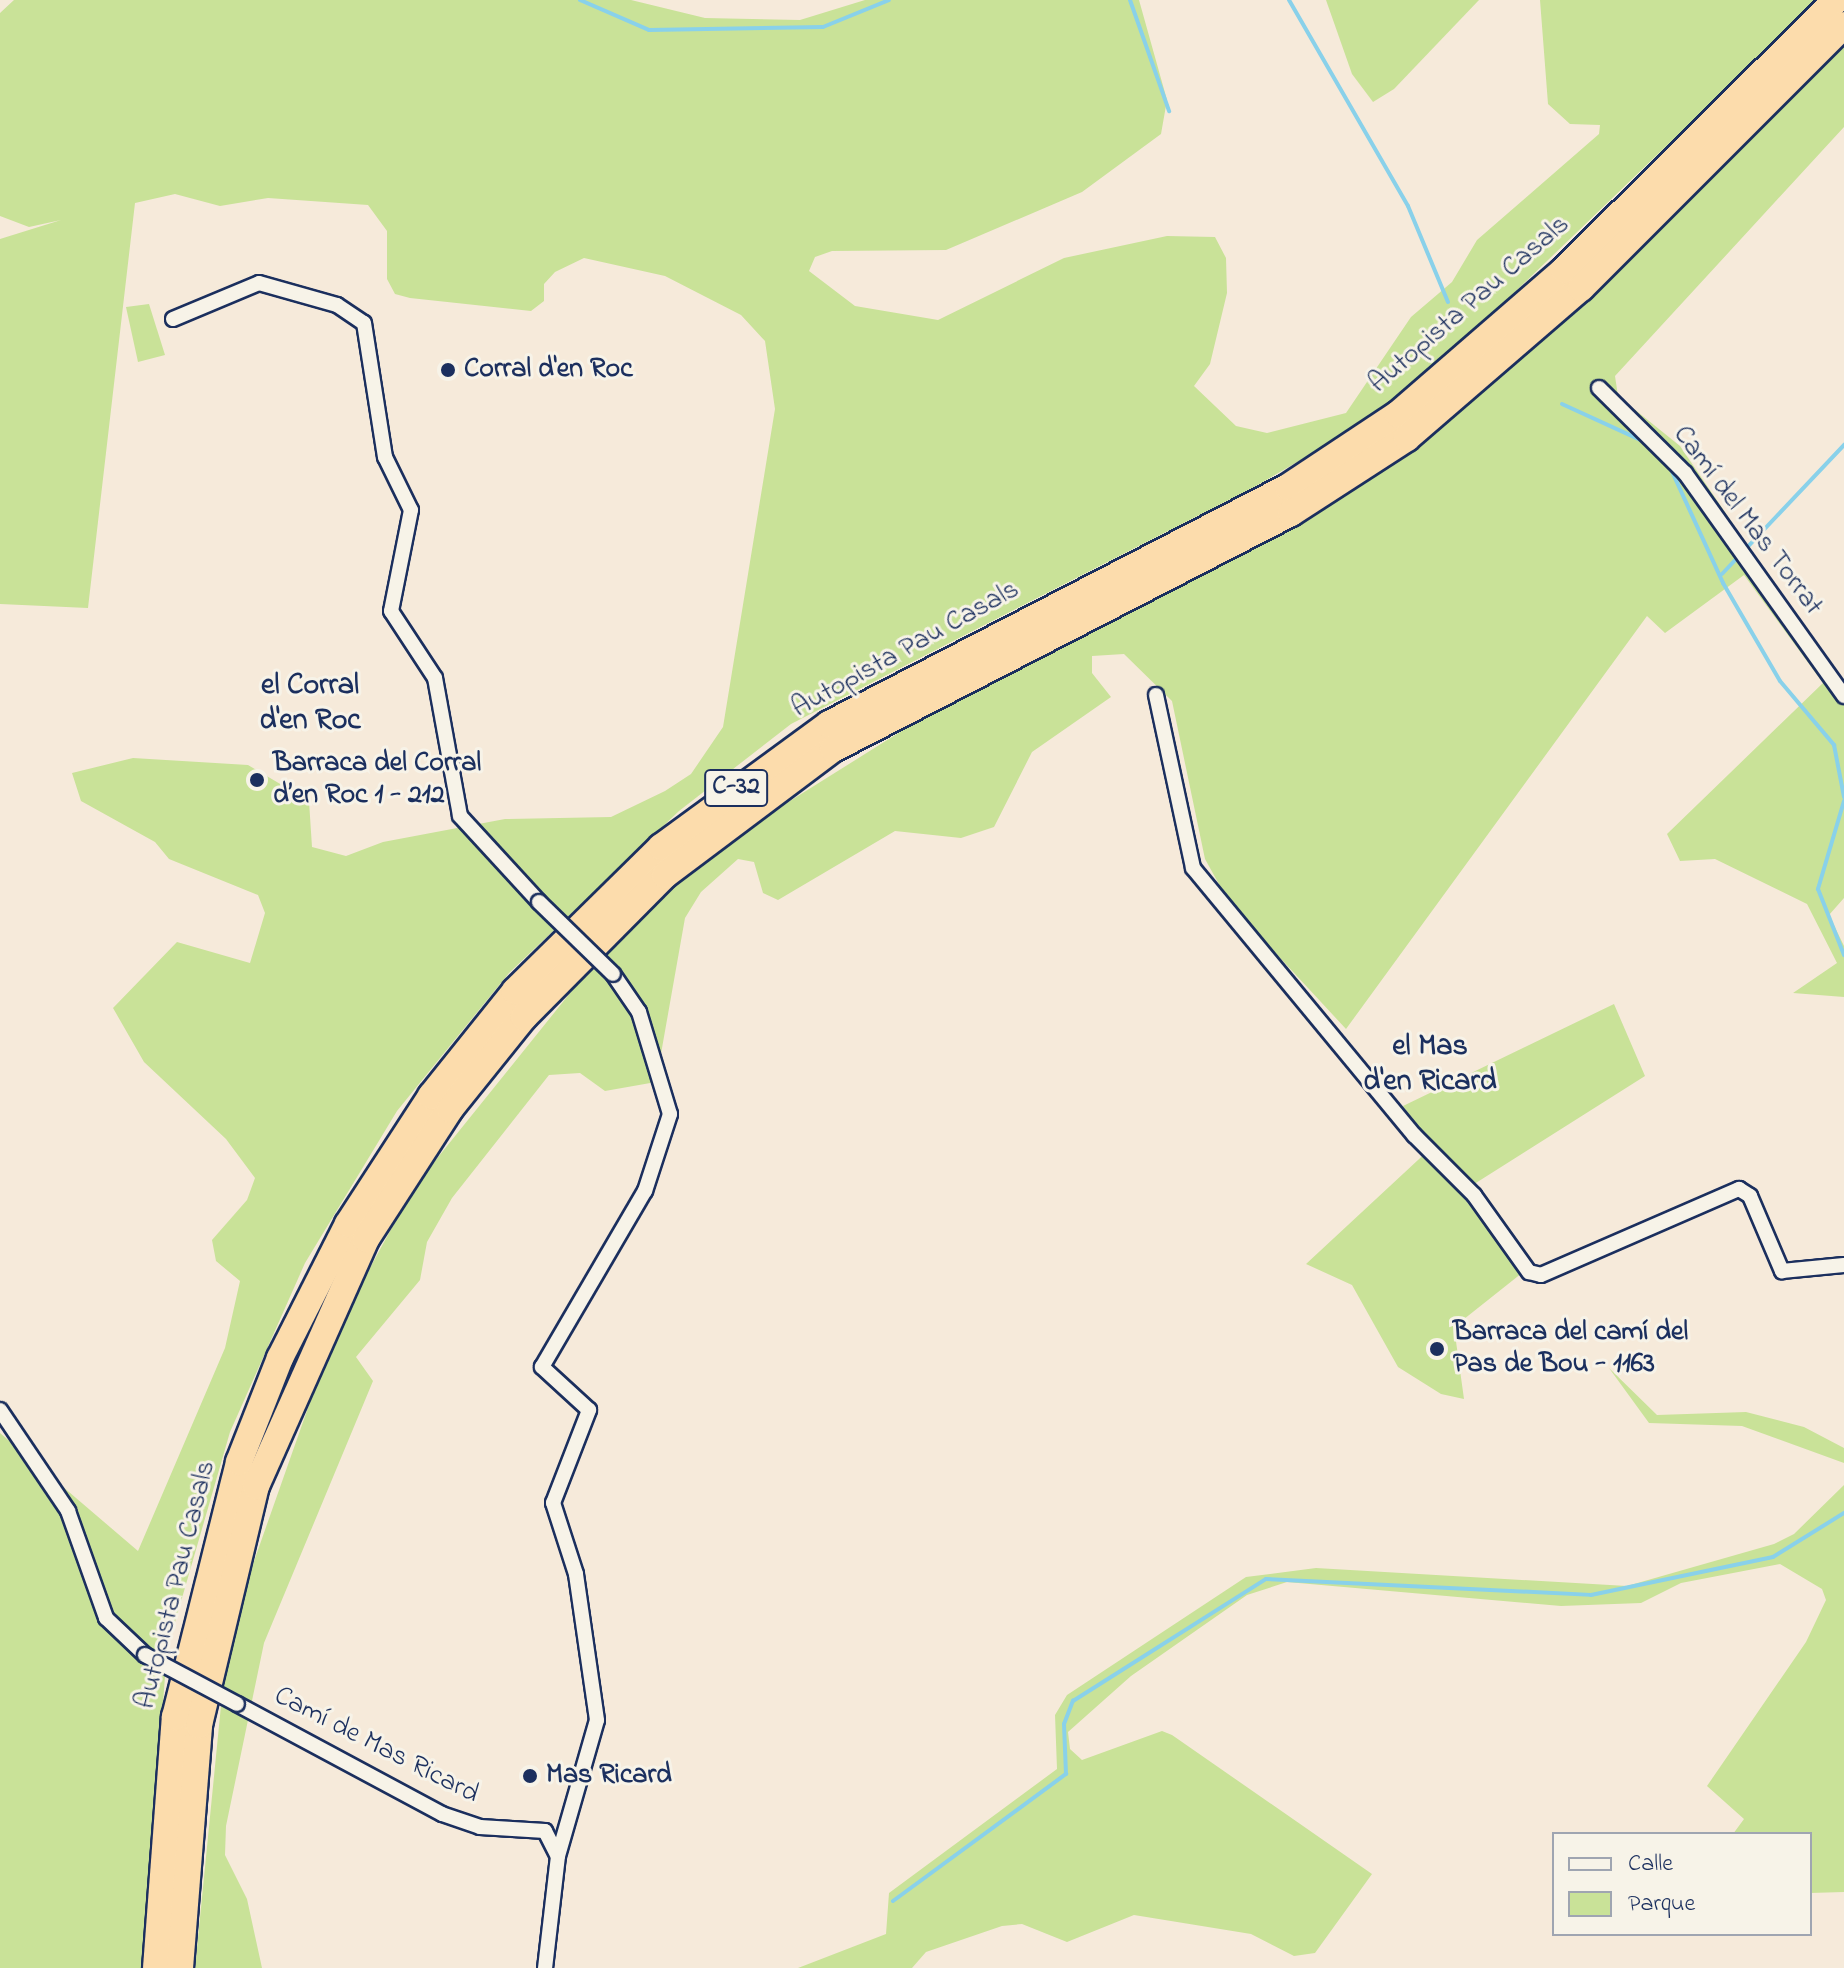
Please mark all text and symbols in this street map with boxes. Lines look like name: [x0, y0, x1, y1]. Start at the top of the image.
street label: Autopista Pau Casals: [1363, 209, 1577, 401]
place label: Corral d'en Roc: [464, 353, 633, 387]
marker: Corral d'en Roc: [439, 361, 457, 379]
street label: Camí del Mas Torrat: [1665, 419, 1829, 623]
street label: Autopista Pau Casals: [787, 574, 1025, 726]
district label: el Corral d'en Roc: [259, 668, 361, 738]
place label: Barraca del Corral d’en Roc 1 - 212: [273, 747, 481, 813]
road number: C-32: [704, 766, 768, 810]
marker: Barraca del Corral d’en Roc 1 - 212: [248, 771, 266, 789]
district label: el Mas d'en Ricard: [1363, 1029, 1497, 1100]
place label: Barraca del camí del Pas de Bou - 1163: [1453, 1316, 1688, 1382]
marker: Barraca del camí del Pas de Bou - 1163: [1428, 1340, 1446, 1358]
street label: Autopista Pau Casals: [130, 1457, 224, 1713]
street label: Camí de Mas Ricard: [268, 1680, 484, 1812]
place label: Mas Ricard: [546, 1759, 672, 1793]
marker: Mas Ricard: [521, 1767, 539, 1785]
legend: [1552, 1832, 1812, 1936]
text: Calle: [1628, 1847, 1673, 1882]
text: Parque: [1628, 1887, 1695, 1922]

